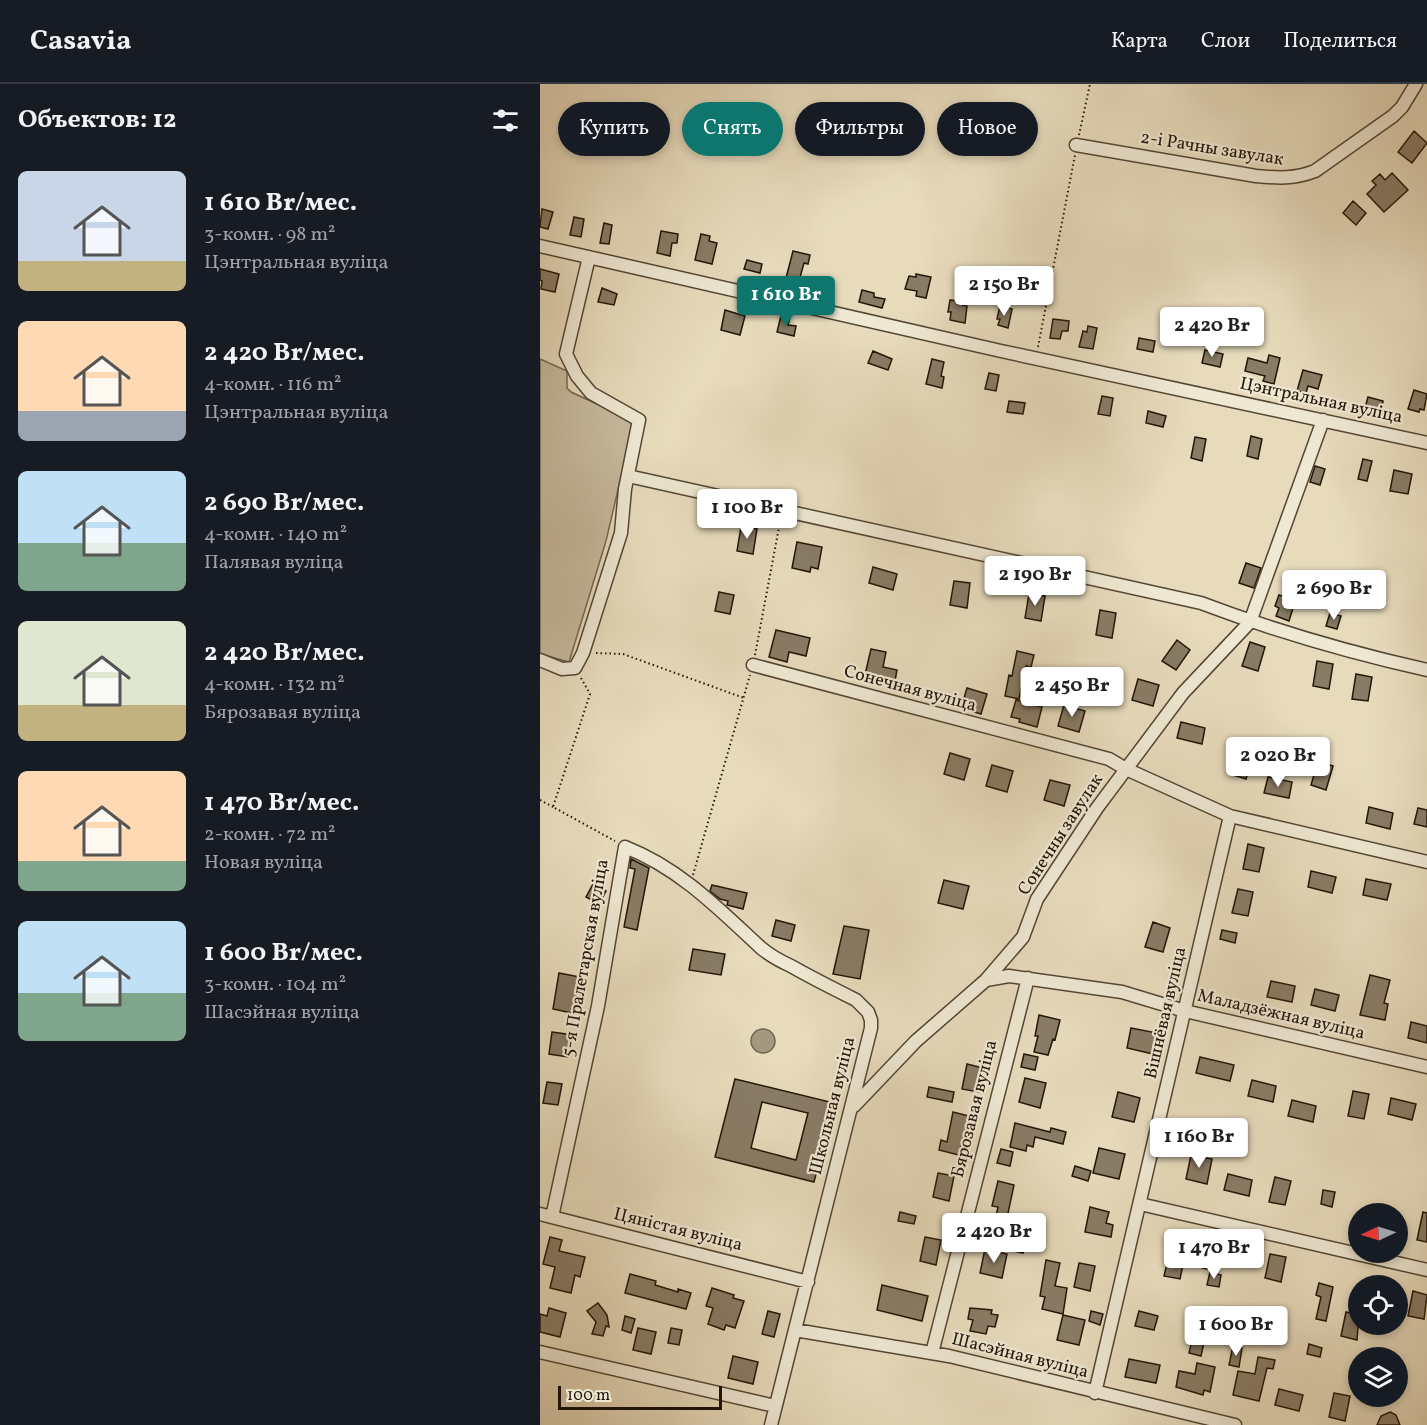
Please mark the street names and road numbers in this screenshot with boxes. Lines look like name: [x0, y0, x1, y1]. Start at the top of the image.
street label: 2-і Рачны завулак: [1139, 125, 1286, 173]
street label: Цэнтральная вуліца: [1237, 372, 1405, 430]
street label: Сонечная вуліца: [841, 659, 979, 719]
street label: Сонечны завулак: [1012, 769, 1110, 901]
street label: 5-я Пралетарская вуліца: [556, 857, 616, 1059]
street label: Вішнёвая вуліца: [1139, 944, 1193, 1082]
street label: Маладзёжная вуліца: [1195, 984, 1367, 1046]
street label: Школьная вуліца: [804, 1034, 862, 1178]
street label: Бярозавая вуліца: [946, 1037, 1004, 1181]
street label: Цяністая вуліца: [611, 1202, 745, 1258]
street label: Шасэйная вуліца: [949, 1327, 1091, 1385]

